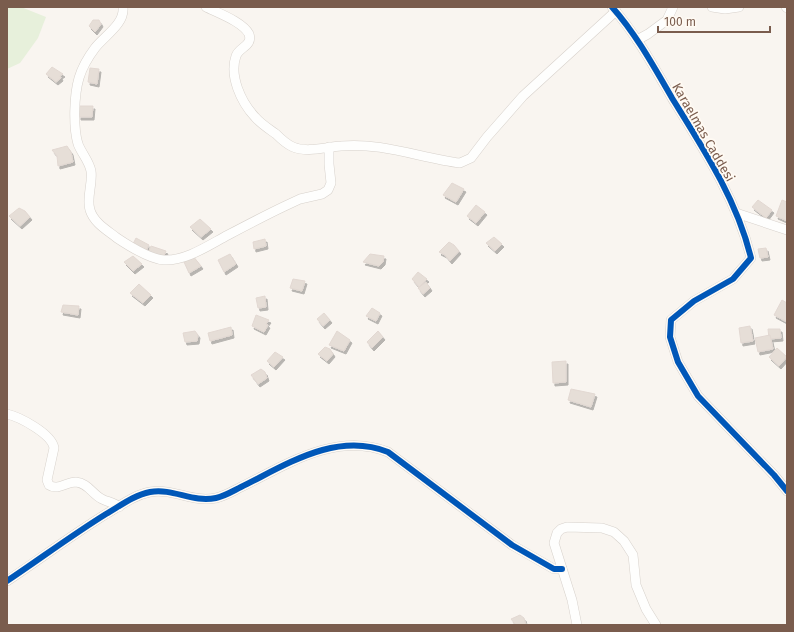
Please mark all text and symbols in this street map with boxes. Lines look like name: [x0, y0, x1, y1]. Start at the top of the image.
scale bar: [658, 8, 770, 34]
text: 100 m: [664, 15, 696, 29]
street label: Karaelmas Caddesi: [669, 80, 738, 184]

